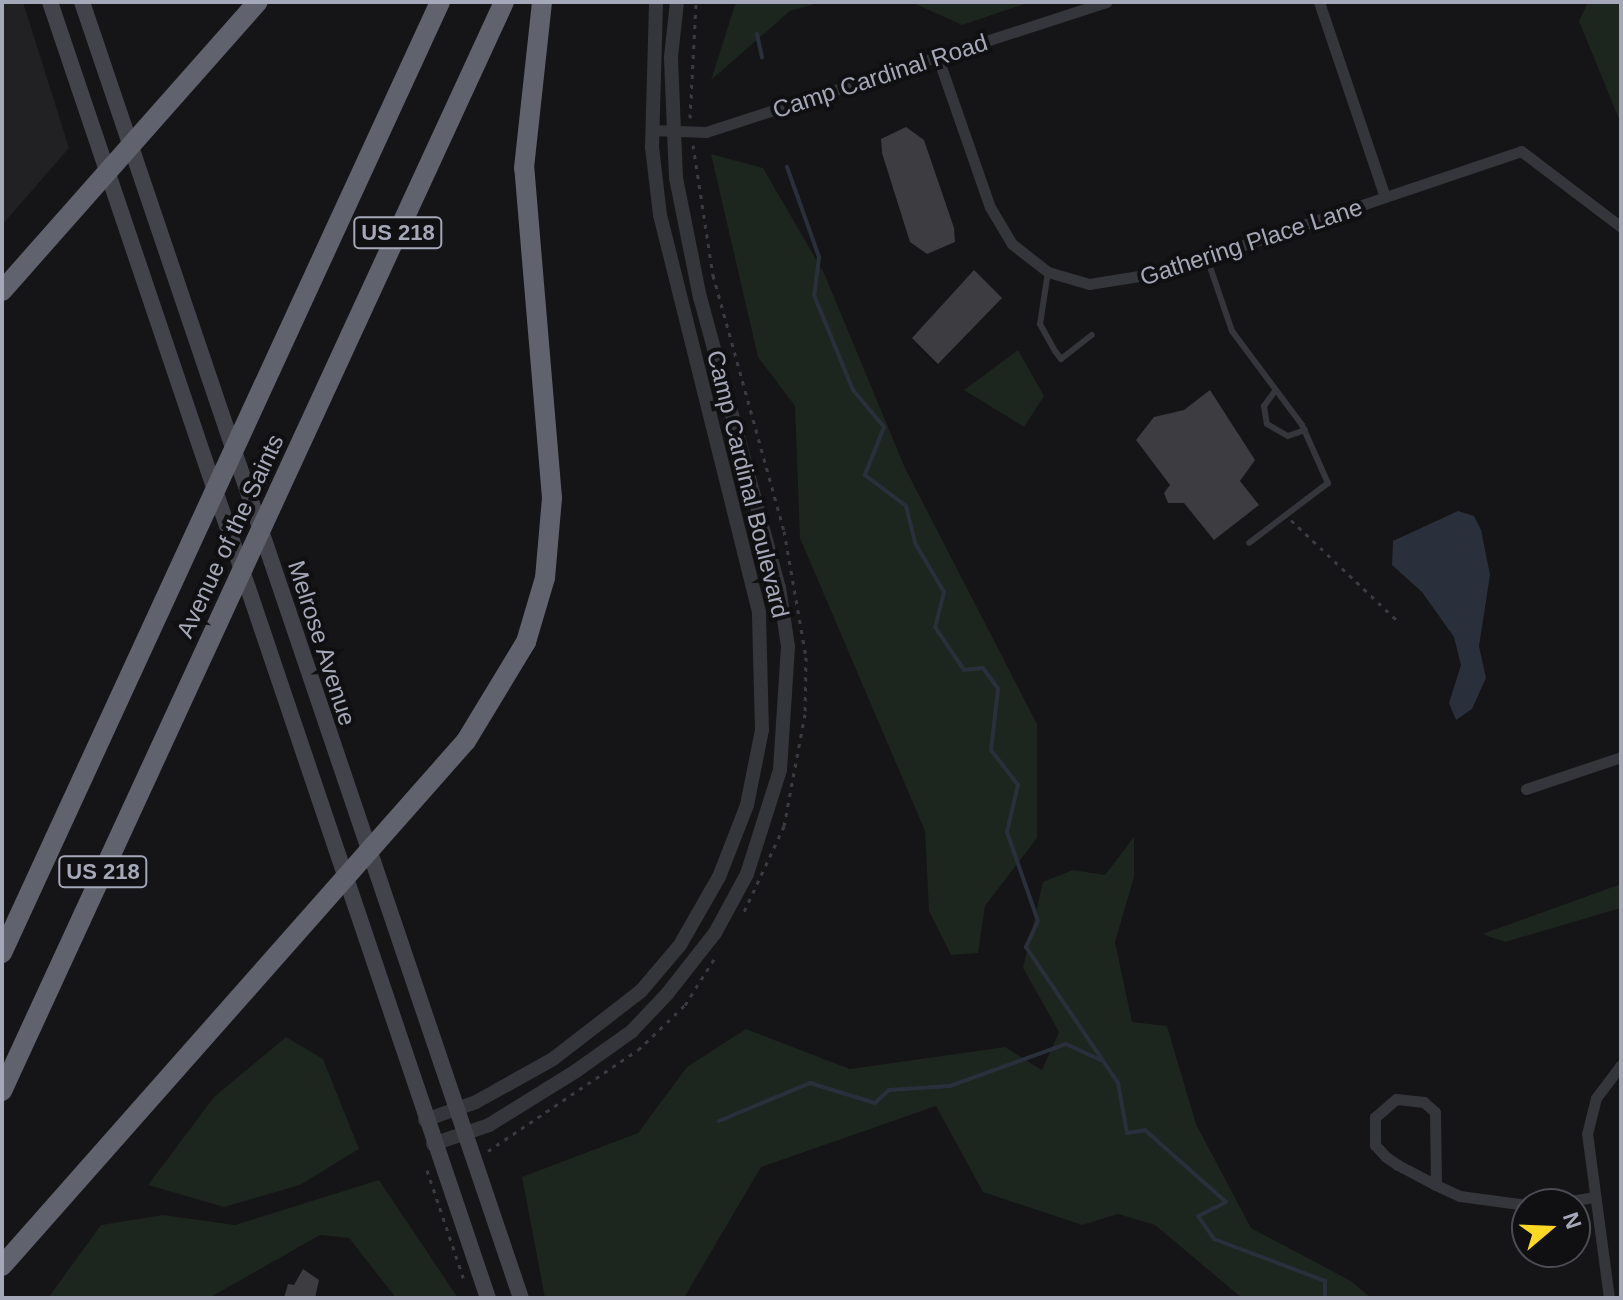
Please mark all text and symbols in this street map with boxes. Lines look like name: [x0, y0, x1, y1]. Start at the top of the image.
street label: Camp Cardinal Road: [769, 28, 991, 124]
street label: Gathering Place Lane: [1136, 192, 1366, 292]
road number: US 218: [352, 215, 444, 251]
street label: Camp Cardinal Boulevard: [701, 347, 795, 621]
street label: Avenue of the Saints: [170, 430, 290, 642]
street label: Melrose Avenue: [282, 556, 362, 730]
road number: US 218: [57, 854, 149, 890]
north arrow: [1511, 1188, 1591, 1268]
text: N: [1558, 1209, 1587, 1232]

